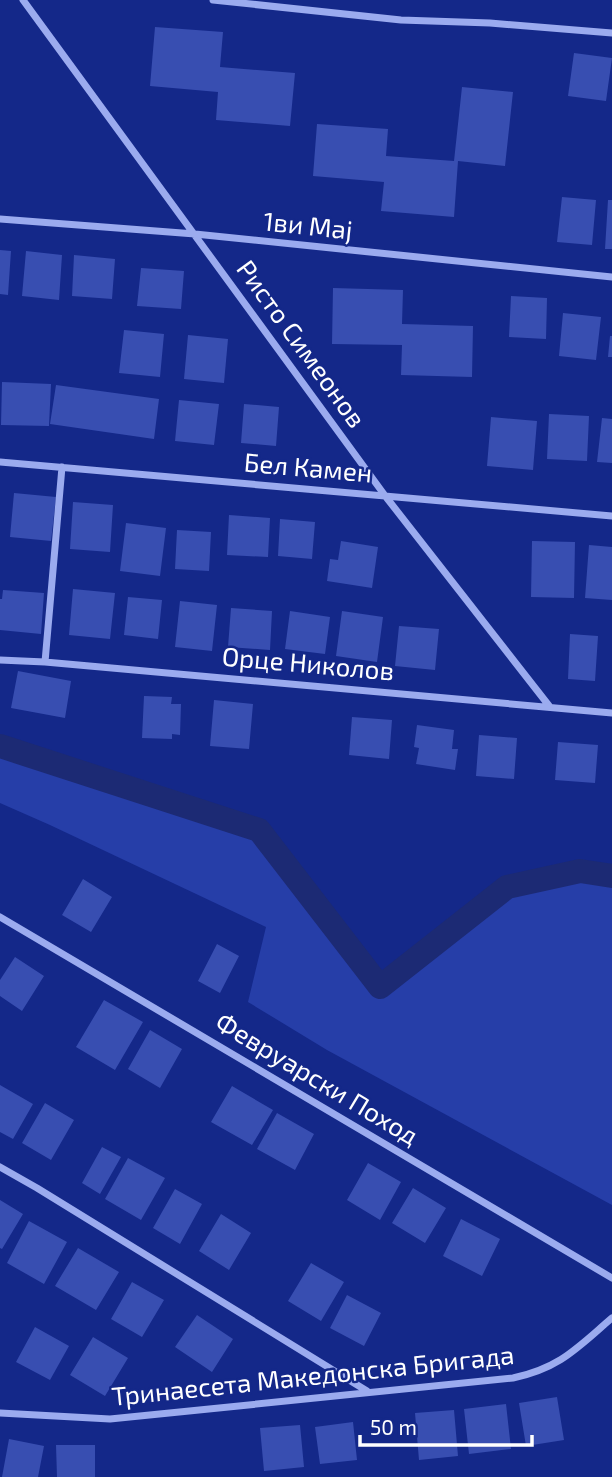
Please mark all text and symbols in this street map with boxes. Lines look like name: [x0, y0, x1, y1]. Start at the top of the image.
street label: 1ви Мај: [262, 204, 354, 245]
street label: Ристо Симеонов: [231, 253, 373, 433]
street label: Бел Камен: [243, 445, 374, 488]
street label: Орце Николов: [221, 640, 395, 685]
street label: Февруарски Поход: [210, 1005, 425, 1151]
street label: Тринаесета Македонска Бригада: [110, 1338, 516, 1411]
scale bar: [360, 1404, 532, 1448]
text: 50 m: [370, 1414, 417, 1439]

